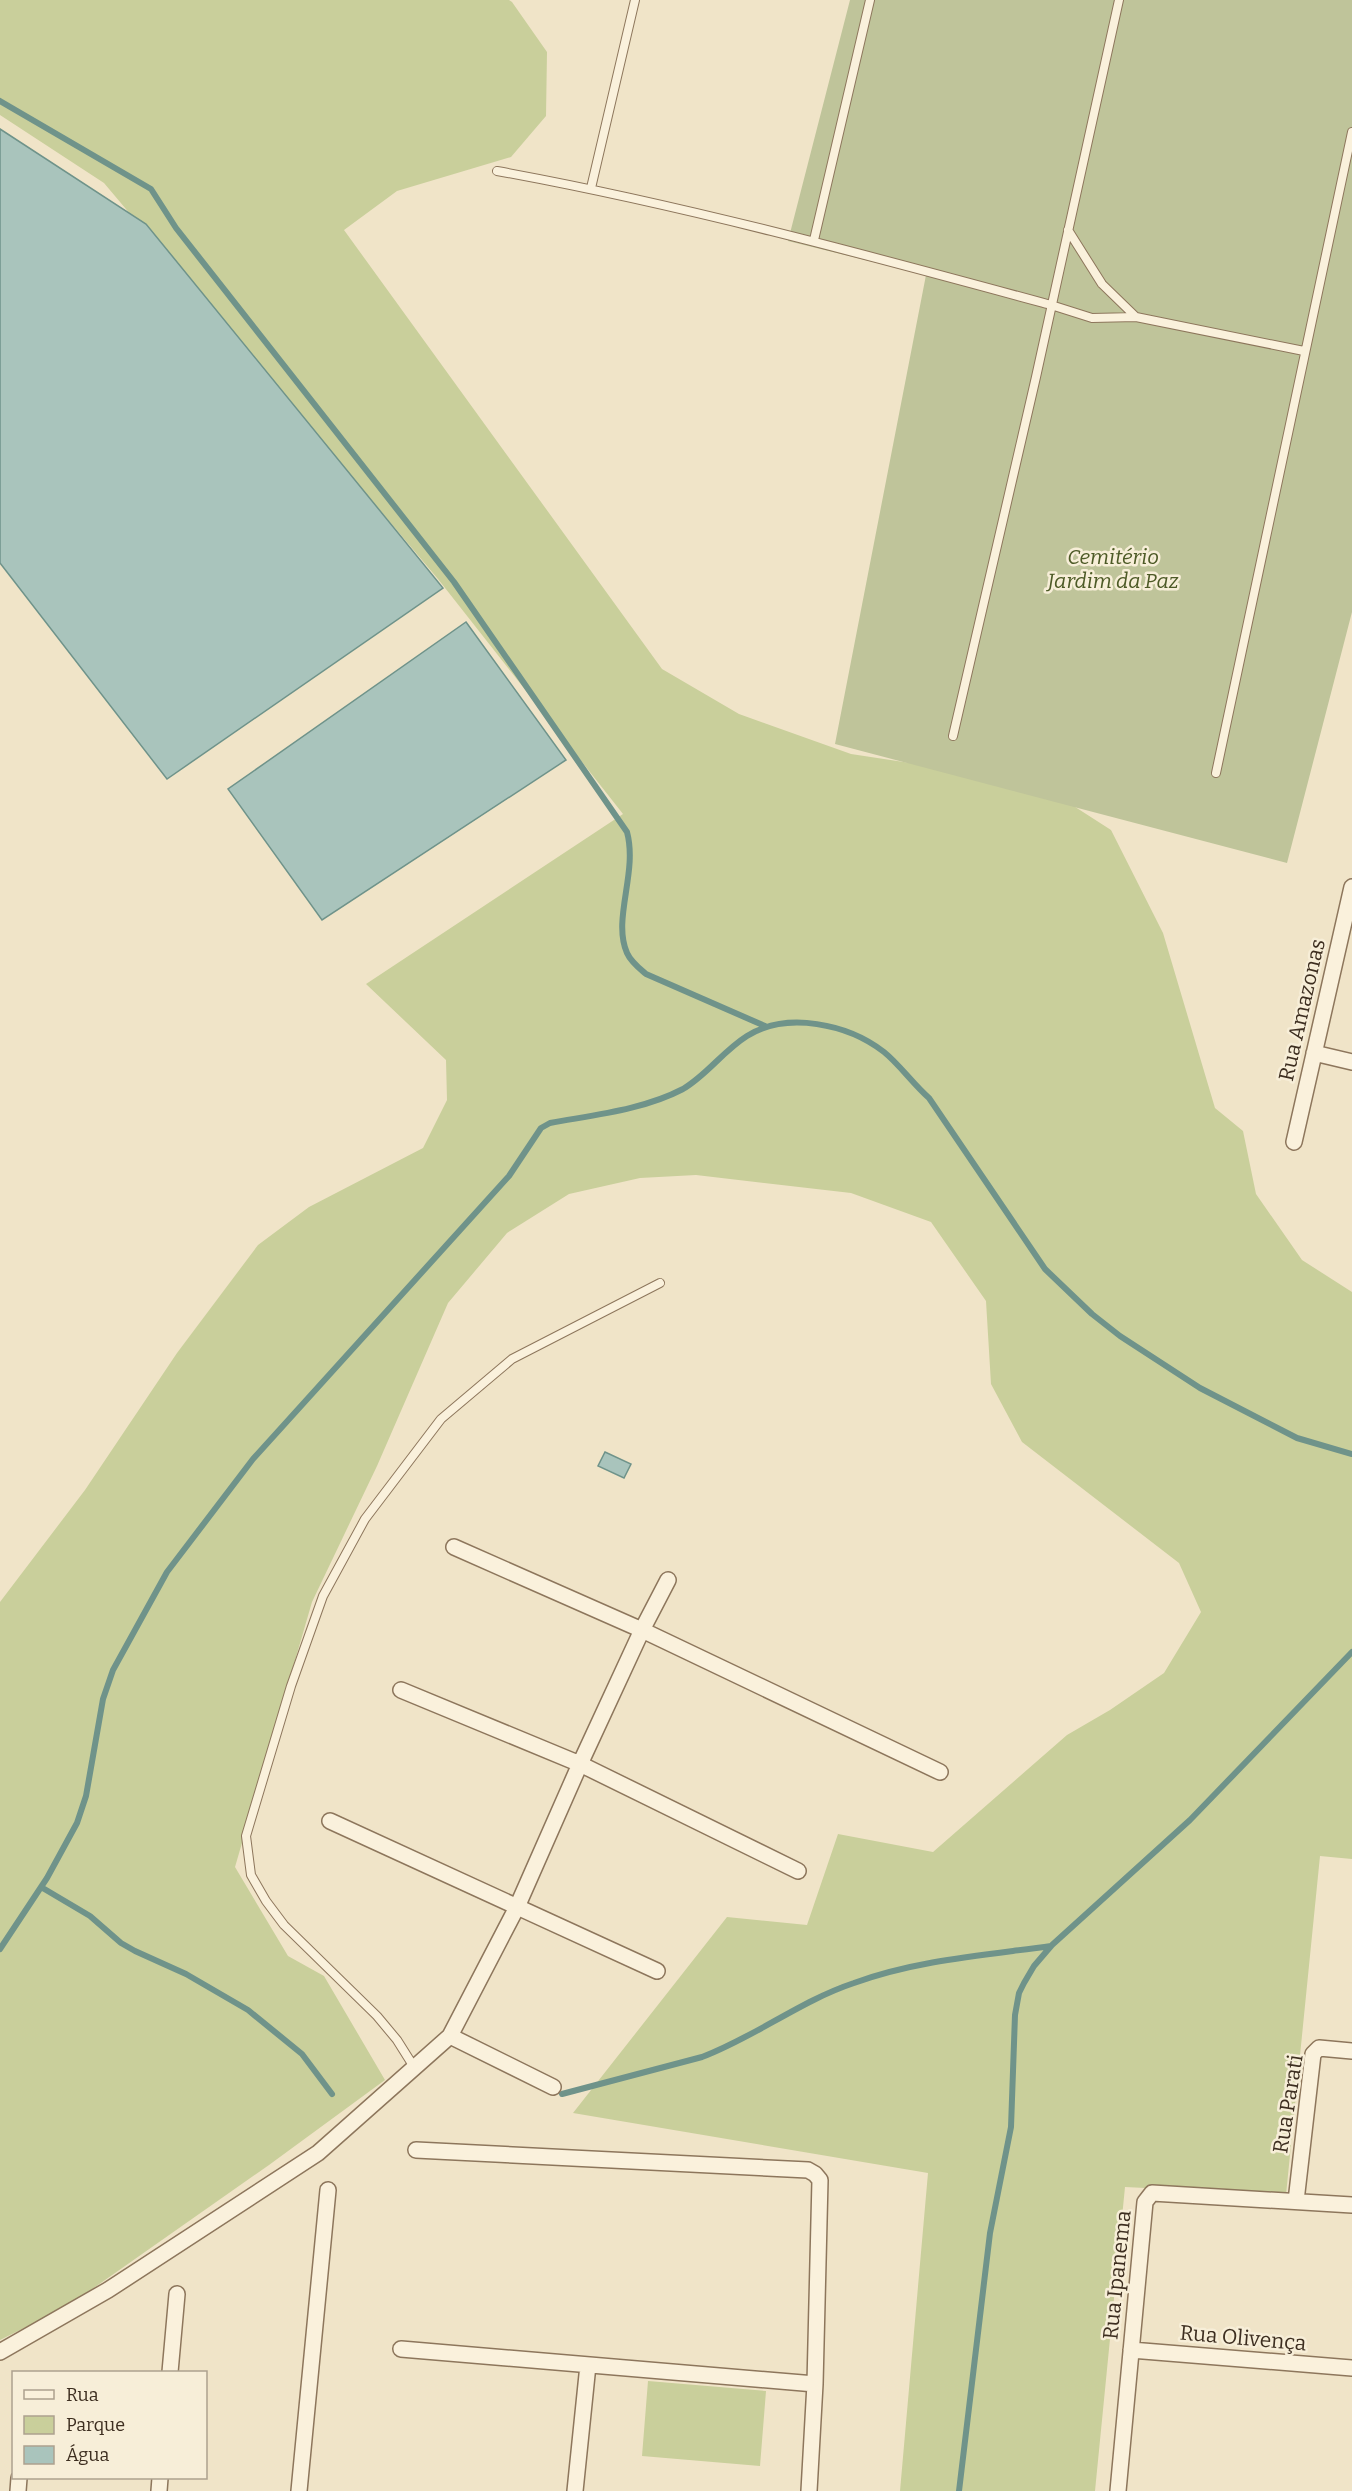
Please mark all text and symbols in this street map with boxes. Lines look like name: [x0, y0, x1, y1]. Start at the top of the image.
park label: Cemitério Jardim da Paz: [1045, 544, 1179, 594]
street label: Rua Amazonas: [1273, 936, 1331, 1084]
street label: Rua Parati: [1267, 2053, 1309, 2155]
street label: Rua Ipanema: [1097, 2209, 1137, 2341]
street label: Rua Olivença: [1179, 2320, 1308, 2357]
legend: [12, 2371, 207, 2479]
text: Rua: [66, 2384, 99, 2406]
text: Parque: [66, 2414, 125, 2436]
text: Água: [66, 2444, 110, 2466]

